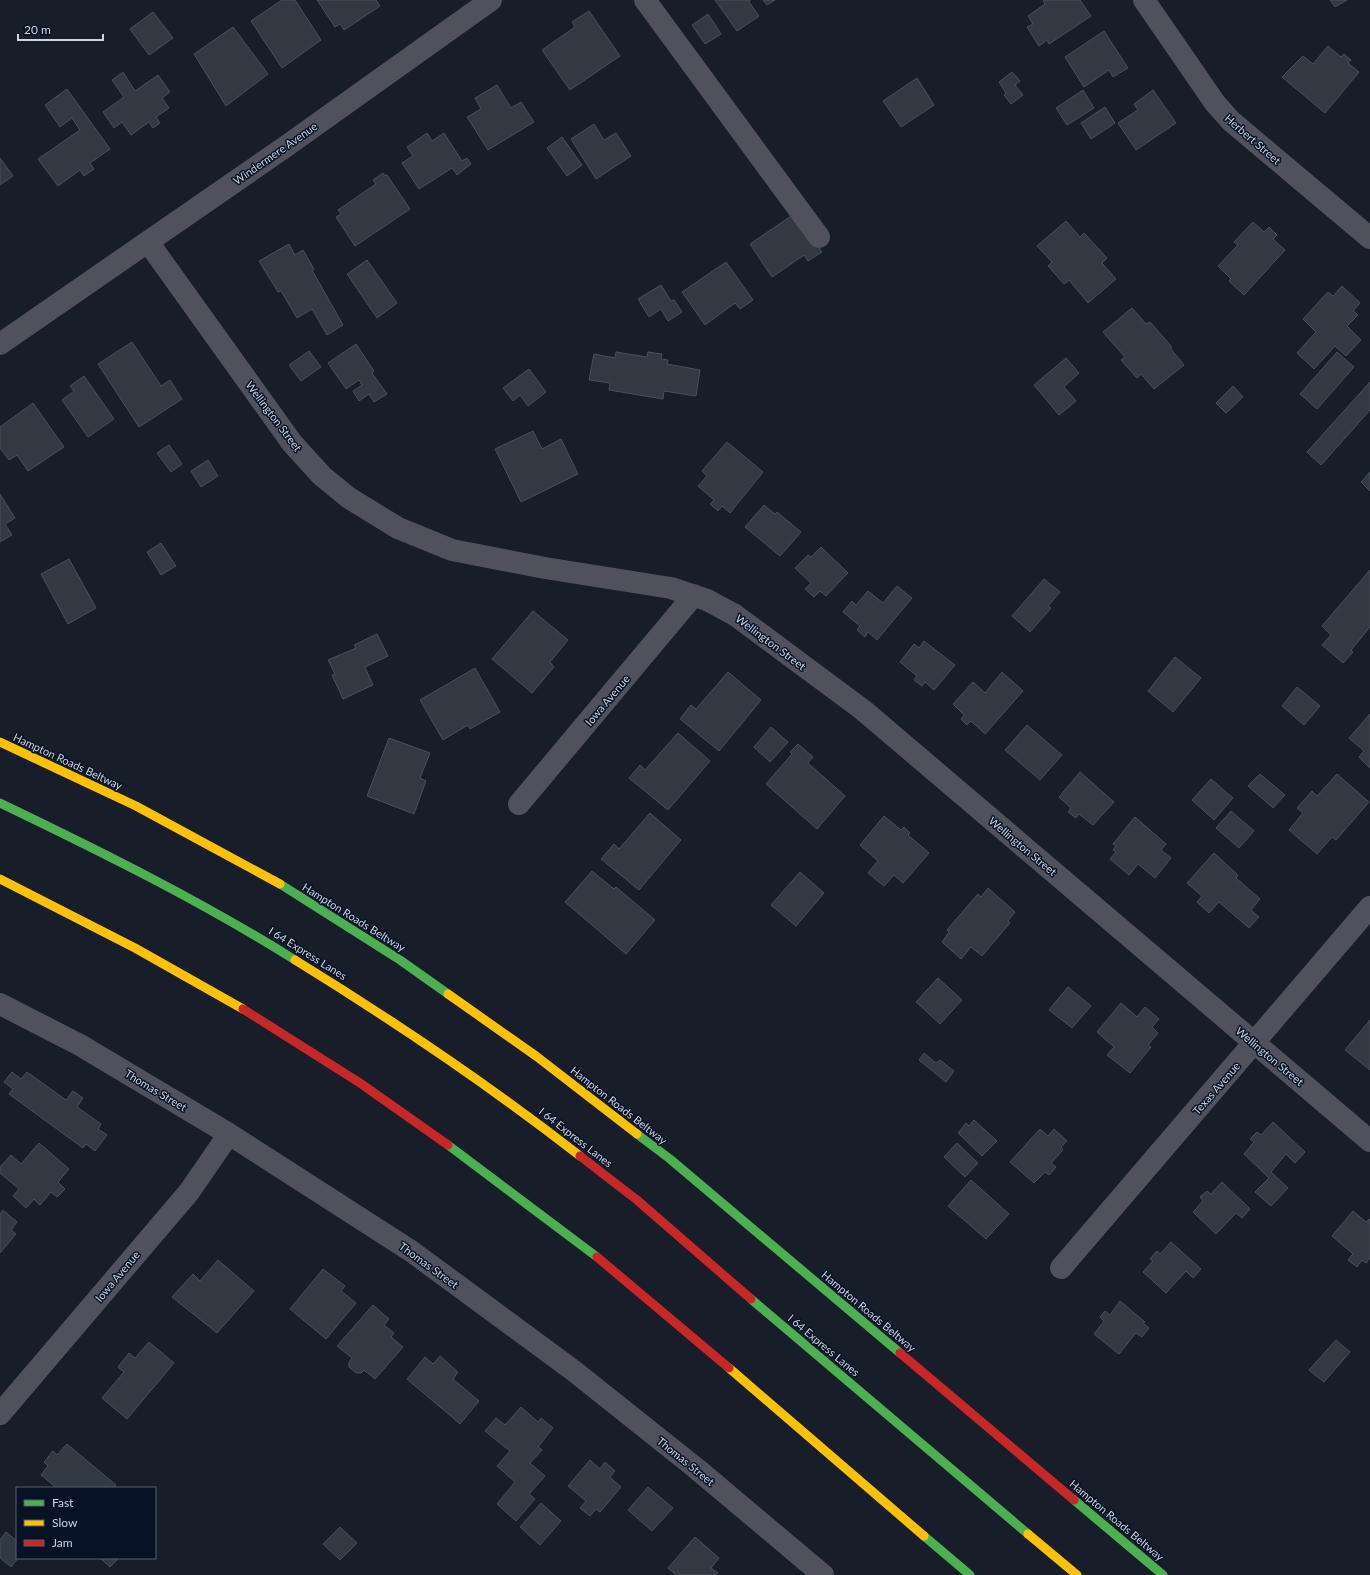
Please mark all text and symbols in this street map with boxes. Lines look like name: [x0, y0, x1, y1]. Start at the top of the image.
scale bar: [18, 16, 103, 42]
text: 20 m: [24, 22, 51, 37]
street label: Herbert Street: [1222, 111, 1284, 167]
street label: Windermere Avenue: [231, 119, 320, 187]
street label: Wellington Street: [243, 378, 305, 454]
street label: Wellington Street: [733, 611, 809, 673]
street label: Iowa Avenue: [582, 672, 632, 728]
street label: Hampton Roads Beltway: [11, 730, 125, 792]
street label: Wellington Street: [987, 814, 1060, 878]
street label: Hampton Roads Beltway: [300, 880, 408, 954]
street label: I 64 Express Lanes: [267, 924, 349, 982]
street label: Wellington Street: [1234, 1024, 1307, 1088]
street label: Texas Avenue: [1190, 1059, 1243, 1117]
street label: Hampton Roads Beltway: [568, 1063, 670, 1147]
street label: Thomas Street: [123, 1066, 189, 1114]
street label: I 64 Express Lanes: [537, 1104, 615, 1170]
street label: Thomas Street: [397, 1239, 461, 1291]
street label: Iowa Avenue: [92, 1248, 142, 1304]
street label: Hampton Roads Beltway: [819, 1268, 919, 1354]
street label: I 64 Express Lanes: [786, 1311, 863, 1379]
street label: Thomas Street: [655, 1434, 717, 1488]
street label: Hampton Roads Beltway: [1067, 1477, 1167, 1563]
legend: [16, 1487, 156, 1559]
text: Fast: [52, 1495, 74, 1510]
text: Slow: [52, 1515, 78, 1530]
text: Jam: [52, 1535, 73, 1550]

